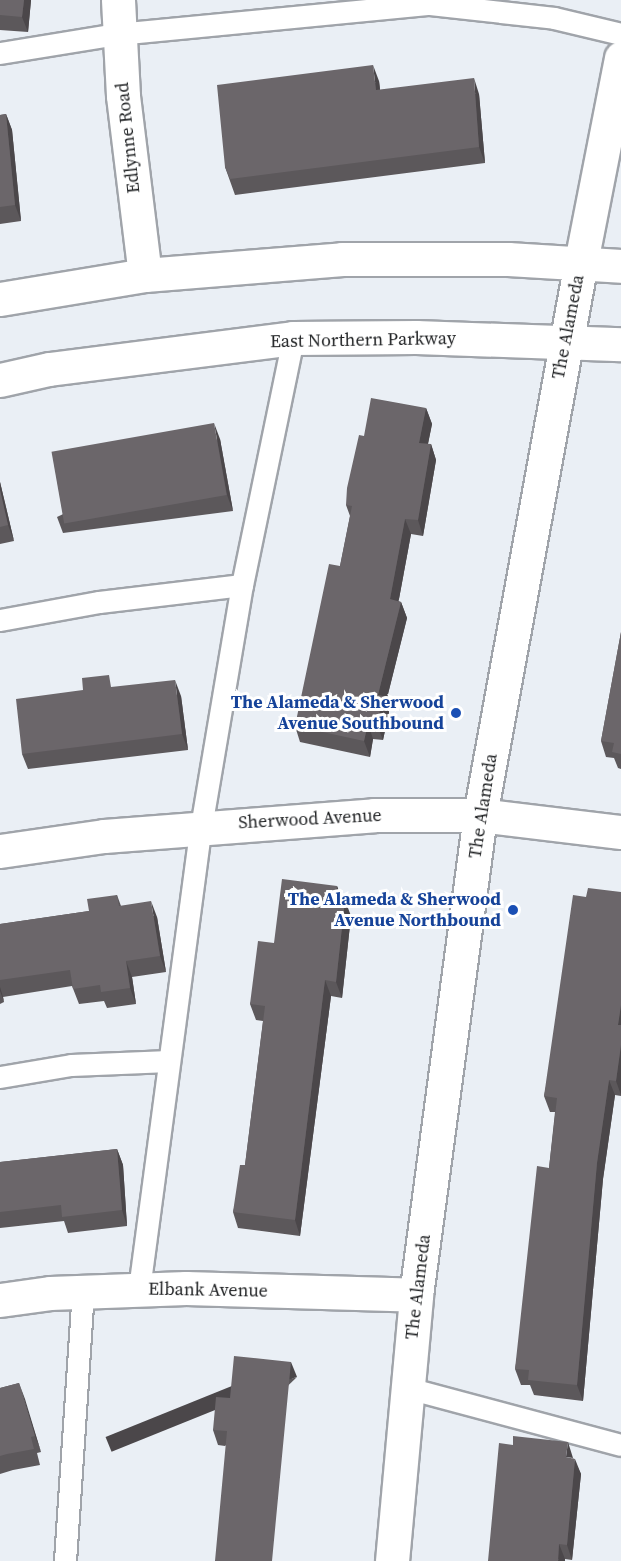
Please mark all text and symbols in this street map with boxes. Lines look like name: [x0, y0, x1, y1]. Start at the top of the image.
street label: Edlynne Road: [111, 81, 145, 195]
street label: The Alameda: [547, 273, 589, 381]
street label: East Northern Parkway: [270, 328, 456, 352]
place label: The Alameda & Sherwood Avenue Southbound: [231, 692, 444, 734]
marker: The Alameda & Sherwood Avenue Southbound: [449, 706, 463, 720]
street label: The Alameda: [464, 752, 502, 860]
street label: Sherwood Avenue: [238, 804, 382, 834]
place label: The Alameda & Sherwood Avenue Northbound: [288, 889, 501, 932]
marker: The Alameda & Sherwood Avenue Northbound: [506, 903, 520, 917]
street label: The Alameda: [401, 1233, 435, 1341]
street label: Elbank Avenue: [148, 1278, 268, 1302]

